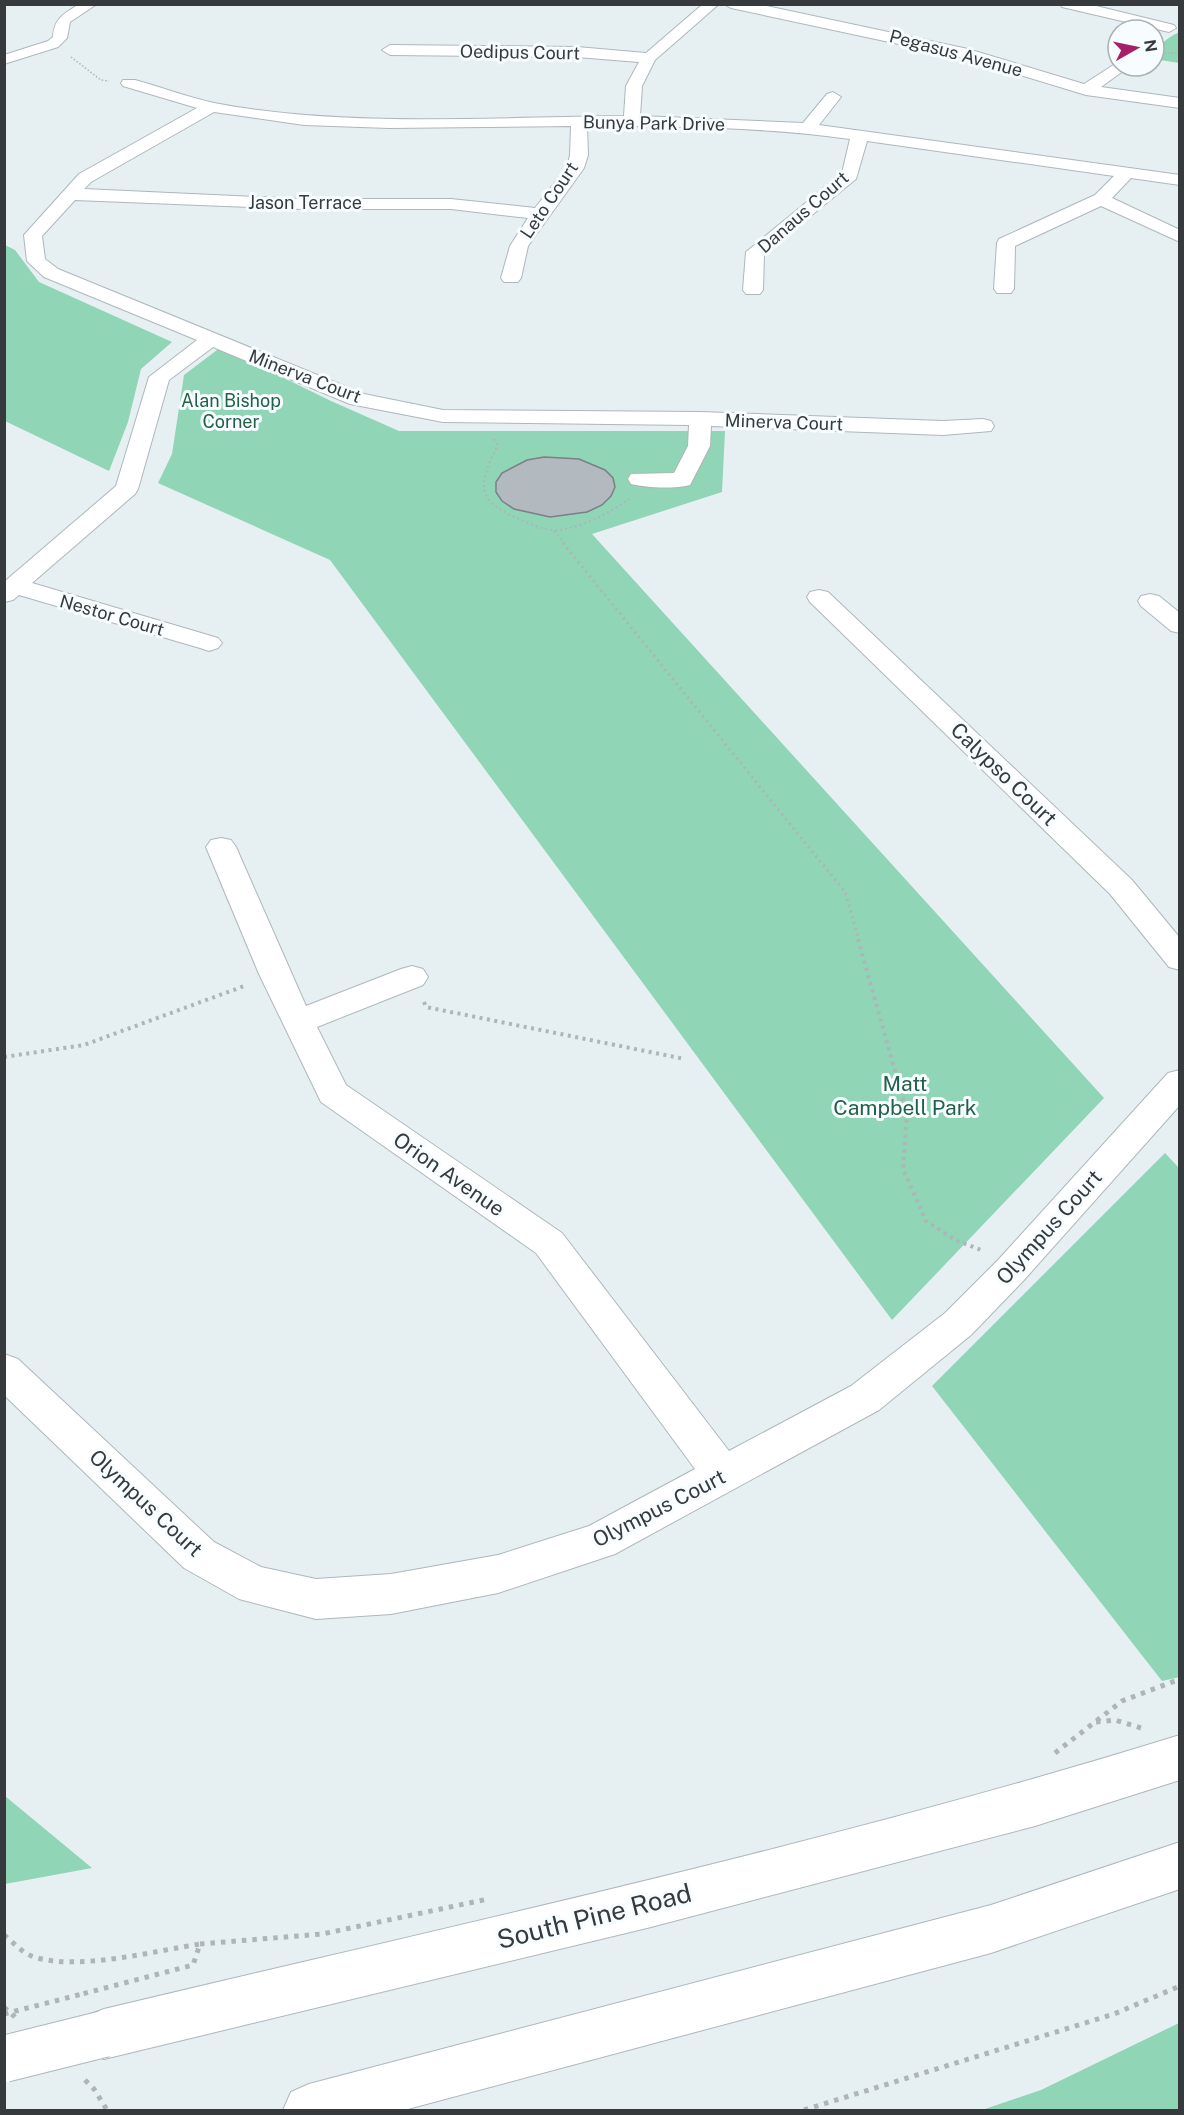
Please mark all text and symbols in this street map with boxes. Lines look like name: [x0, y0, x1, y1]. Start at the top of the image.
north arrow: [1106, 18, 1166, 78]
street label: Pegasus Avenue: [887, 25, 1025, 81]
text: N: [1140, 38, 1161, 53]
street label: Oedipus Court: [460, 40, 580, 64]
street label: Bunya Park Drive: [583, 111, 725, 135]
street label: Leto Court: [516, 158, 582, 242]
street label: Danaus Court: [753, 167, 853, 257]
street label: Jason Terrace: [248, 192, 362, 213]
street label: Minerva Court: [246, 345, 364, 407]
park label: Alan Bishop Corner: [181, 390, 281, 432]
street label: Minerva Court: [724, 409, 844, 435]
street label: Nestor Court: [57, 590, 167, 640]
street label: Calypso Court: [946, 717, 1062, 831]
park label: Matt Campbell Park: [833, 1071, 977, 1120]
street label: Orion Avenue: [389, 1127, 509, 1221]
street label: Olympus Court: [991, 1165, 1107, 1289]
street label: Olympus Court: [84, 1444, 208, 1562]
street label: Olympus Court: [588, 1464, 730, 1552]
street label: South Pine Road: [494, 1877, 694, 1955]

